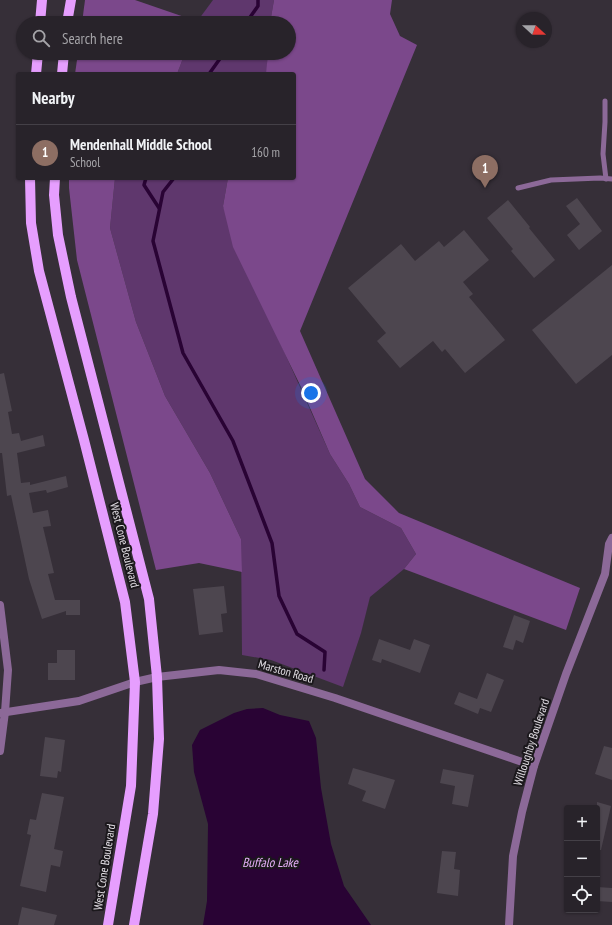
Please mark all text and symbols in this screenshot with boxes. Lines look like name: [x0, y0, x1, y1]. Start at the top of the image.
north arrow: [516, 12, 552, 48]
search box: [16, 16, 296, 60]
icon: search: [30, 27, 52, 49]
text: Search here: [62, 29, 123, 48]
text: Nearby: [32, 87, 75, 109]
text: Mendenhall Middle School: [70, 135, 212, 154]
text: 1: [42, 144, 48, 161]
text: 160 m: [251, 144, 280, 161]
text: School: [70, 154, 100, 171]
pin: 1: [472, 155, 498, 188]
your location: [301, 383, 321, 403]
street label: West Cone Boulevard: [107, 501, 143, 589]
street label: Marston Road: [257, 656, 315, 686]
street label: Willoughby Boulevard: [510, 697, 552, 787]
map controls: [564, 805, 600, 913]
button: +: [564, 805, 600, 841]
street label: West Cone Boulevard: [90, 823, 118, 911]
button: −: [564, 841, 600, 877]
water label: Buffalo Lake: [242, 854, 300, 871]
button: locate: [564, 877, 600, 913]

